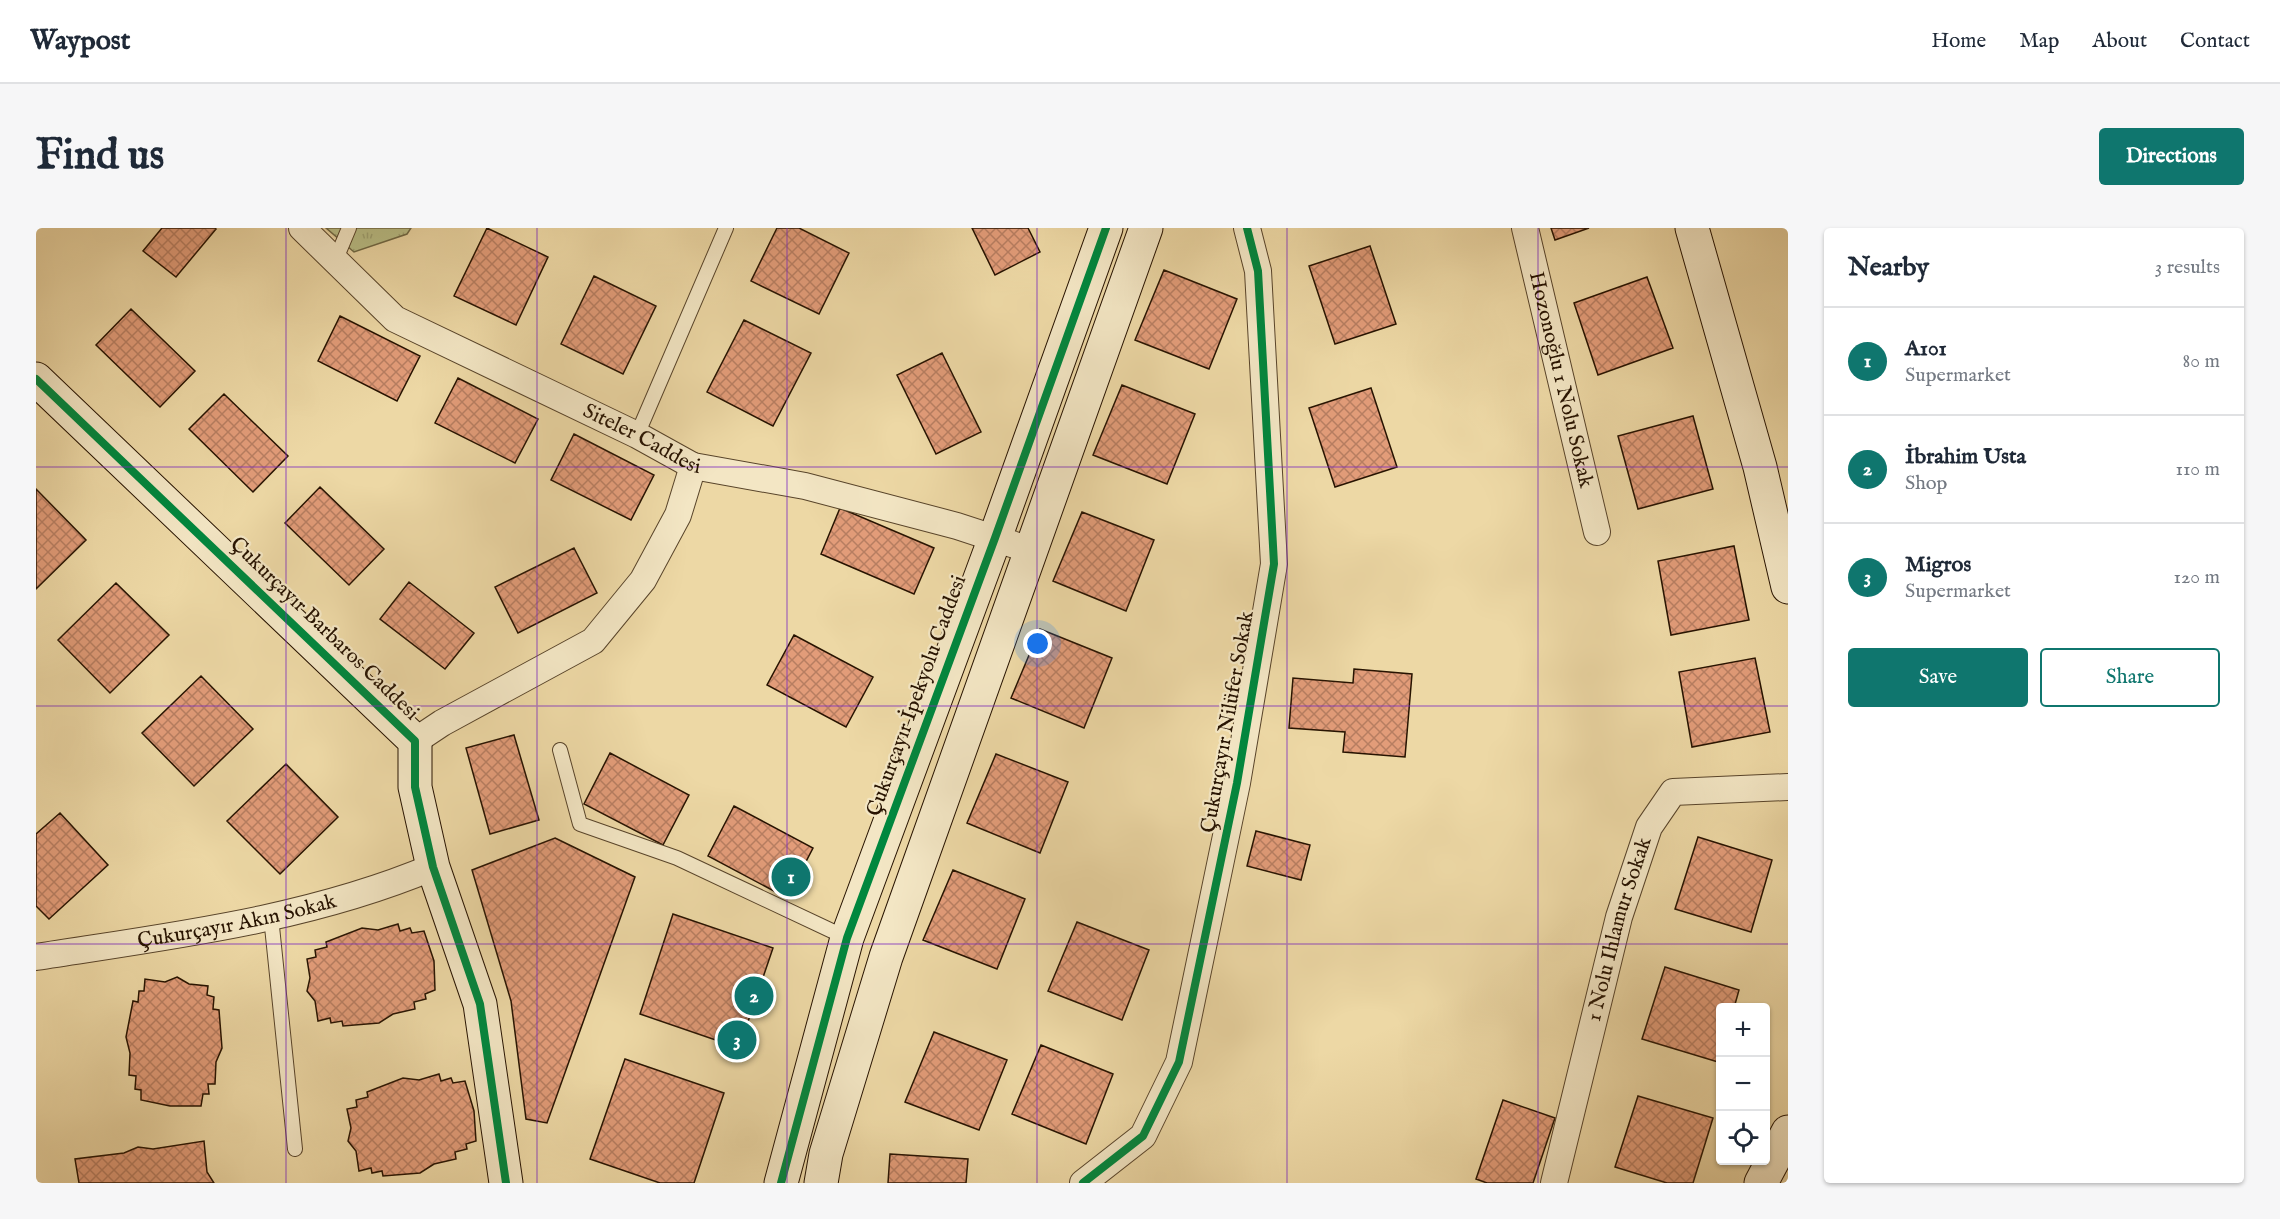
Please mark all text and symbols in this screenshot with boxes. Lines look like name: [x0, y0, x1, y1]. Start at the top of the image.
text: Waypost: [30, 24, 130, 59]
text: Home: [1931, 28, 1986, 55]
text: Map: [2019, 28, 2059, 55]
text: About: [2092, 28, 2147, 55]
text: Contact: [2180, 28, 2250, 55]
button: Directions: [2099, 128, 2244, 185]
text: Find us: [36, 130, 164, 183]
text: Nearby: [1848, 251, 1929, 284]
text: 3 results: [2155, 255, 2220, 280]
street label: Hozonoğlu 1 Nolu Sokak: [1522, 269, 1600, 491]
text: A101: [1905, 335, 1947, 363]
text: 1: [1864, 349, 1871, 374]
text: 80 m: [2183, 349, 2220, 374]
text: Supermarket: [1905, 363, 2011, 388]
street label: Siteler Caddesi: [578, 398, 703, 481]
text: İbrahim Usta: [1905, 443, 2026, 471]
text: 2: [1863, 457, 1872, 482]
text: 110 m: [2176, 457, 2220, 482]
text: Shop: [1905, 471, 1947, 496]
street label: Çukurçayır Barbaros Caddesi: [224, 531, 424, 727]
text: Migros: [1905, 551, 1971, 579]
text: 3: [1864, 565, 1871, 590]
text: 120 m: [2174, 565, 2220, 590]
street label: Çukurçayır İpekyolu Caddesi: [861, 572, 973, 820]
text: Supermarket: [1905, 579, 2011, 604]
street label: Çukurçayır Nilüfer Sokak: [1195, 608, 1261, 835]
your location: [1023, 629, 1052, 658]
button: Save: [1848, 648, 2028, 707]
button: Share: [2040, 648, 2220, 707]
street label: 1 Nolu Ihlamur Sokak: [1580, 833, 1658, 1024]
pin: 1: [772, 854, 810, 900]
street label: Çukurçayır Akın Sokak: [136, 888, 340, 955]
pin: 2: [734, 974, 774, 1018]
map controls: [1716, 1003, 1770, 1165]
button: +: [1716, 1003, 1770, 1057]
pin: 3: [718, 1018, 756, 1062]
button: −: [1716, 1057, 1770, 1111]
button: locate: [1716, 1111, 1770, 1165]

